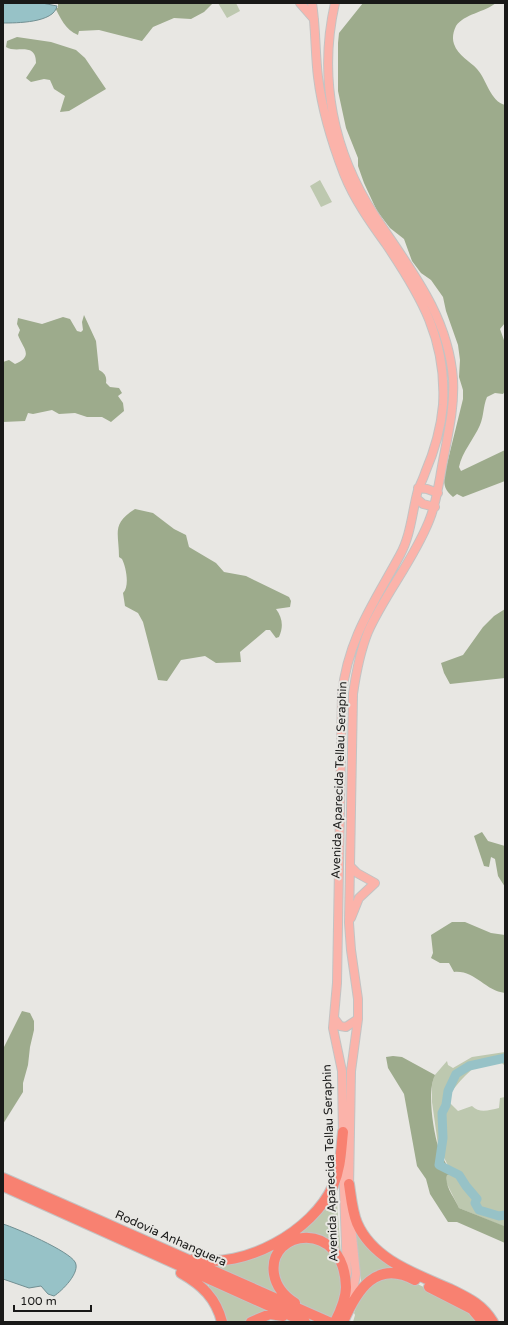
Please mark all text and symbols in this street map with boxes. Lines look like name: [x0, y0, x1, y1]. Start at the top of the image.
street label: Avenida Aparecida Tellau Seraphin: [329, 681, 349, 879]
street label: Avenida Aparecida Tellau Seraphin: [320, 1064, 340, 1262]
street label: Rodovia Anhanguera: [113, 1207, 229, 1269]
scale bar: [14, 1287, 91, 1313]
text: 100 m: [20, 1294, 57, 1308]

